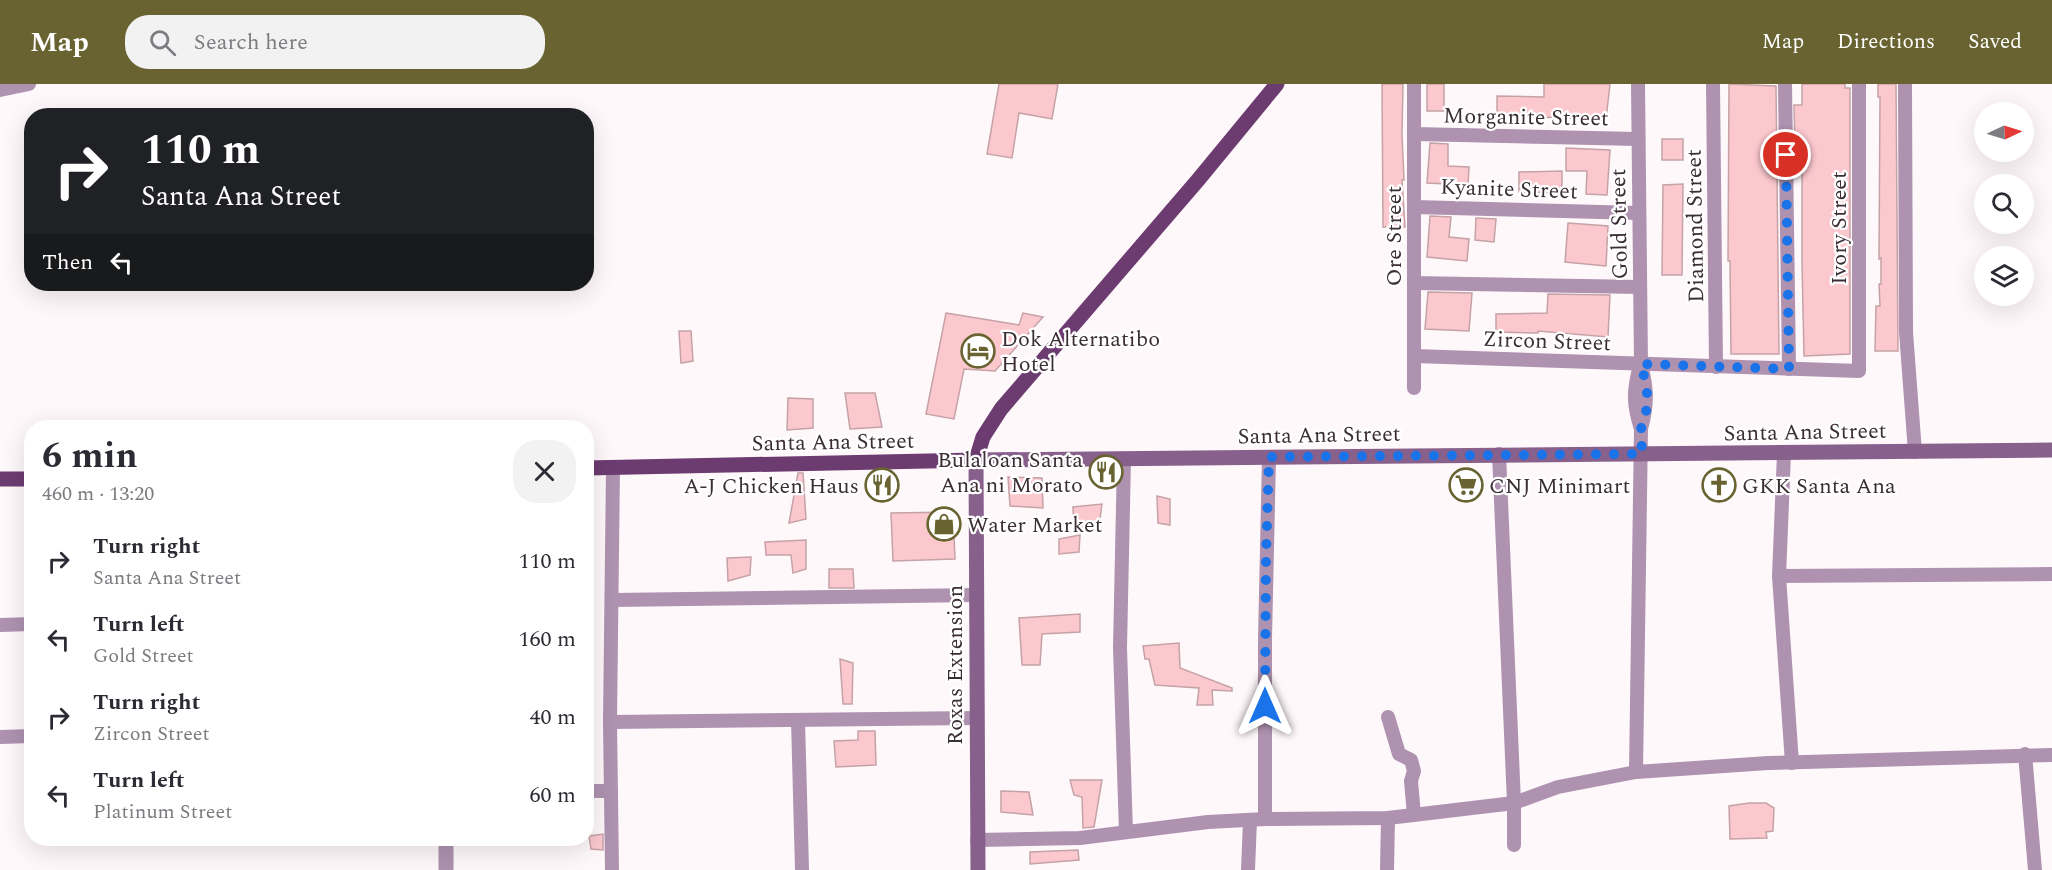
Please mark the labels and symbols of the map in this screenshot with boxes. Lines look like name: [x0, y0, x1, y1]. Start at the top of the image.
street label: Morganite Street: [1443, 100, 1609, 135]
north arrow: [1974, 102, 2034, 162]
pin: [1760, 129, 1811, 180]
street label: Diamond Street: [1678, 149, 1713, 303]
street label: Gold Street: [1602, 168, 1637, 280]
street label: Kyanite Street: [1440, 171, 1579, 208]
street label: Ivory Street: [1823, 171, 1856, 285]
street label: Ore Street: [1378, 186, 1411, 286]
place label: Dok Alternatibo Hotel: [1001, 323, 1160, 381]
street label: Zircon Street: [1482, 323, 1612, 360]
hotel icon: Dok Alternatibo Hotel: [960, 333, 996, 369]
street label: Santa Ana Street: [1723, 415, 1887, 450]
street label: Santa Ana Street: [1237, 418, 1401, 453]
street label: Santa Ana Street: [751, 425, 915, 460]
place label: Bulaloan Santa Ana ni Morato: [937, 444, 1083, 502]
restaurant icon: Bulaloan Santa Ana ni Morato: [1088, 454, 1124, 490]
restaurant icon: A-J Chicken Haus: [864, 467, 900, 503]
supermarket icon: CNJ Minimart: [1448, 467, 1484, 503]
church icon: GKK Santa Ana: [1701, 467, 1737, 503]
place label: A-J Chicken Haus: [684, 470, 859, 503]
place label: CNJ Minimart: [1489, 470, 1630, 503]
place label: GKK Santa Ana: [1742, 470, 1896, 503]
shop icon: Water Market: [926, 506, 962, 542]
place label: Water Market: [967, 509, 1103, 542]
street label: Roxas Extension: [939, 585, 972, 745]
position arrow: [1233, 674, 1297, 738]

